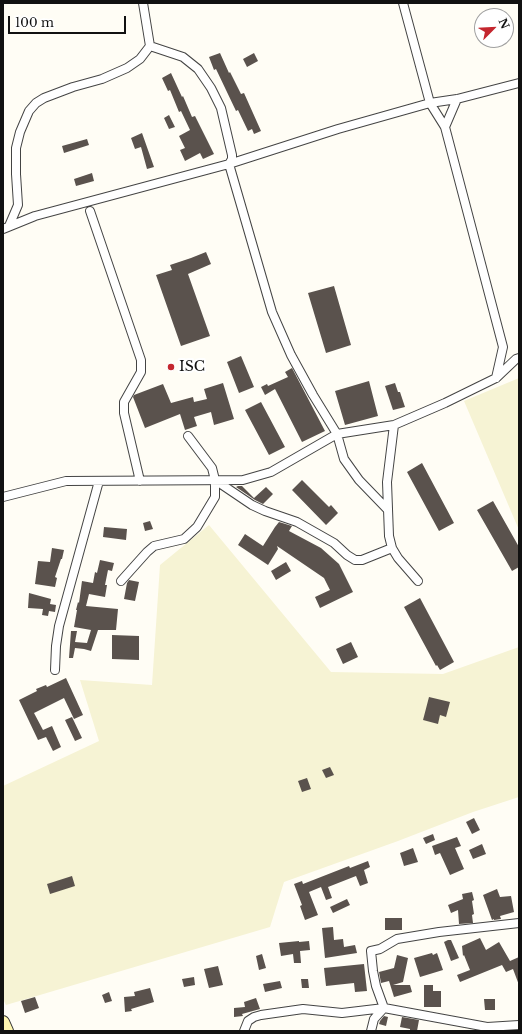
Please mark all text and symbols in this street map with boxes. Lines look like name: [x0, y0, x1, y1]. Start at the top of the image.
scale bar: [10, 8, 128, 34]
north arrow: [474, 8, 514, 48]
text: 100 m: [15, 15, 54, 30]
text: N: [496, 16, 513, 31]
place label: ISC: [179, 359, 205, 375]
marker: ISC: [166, 362, 176, 372]

